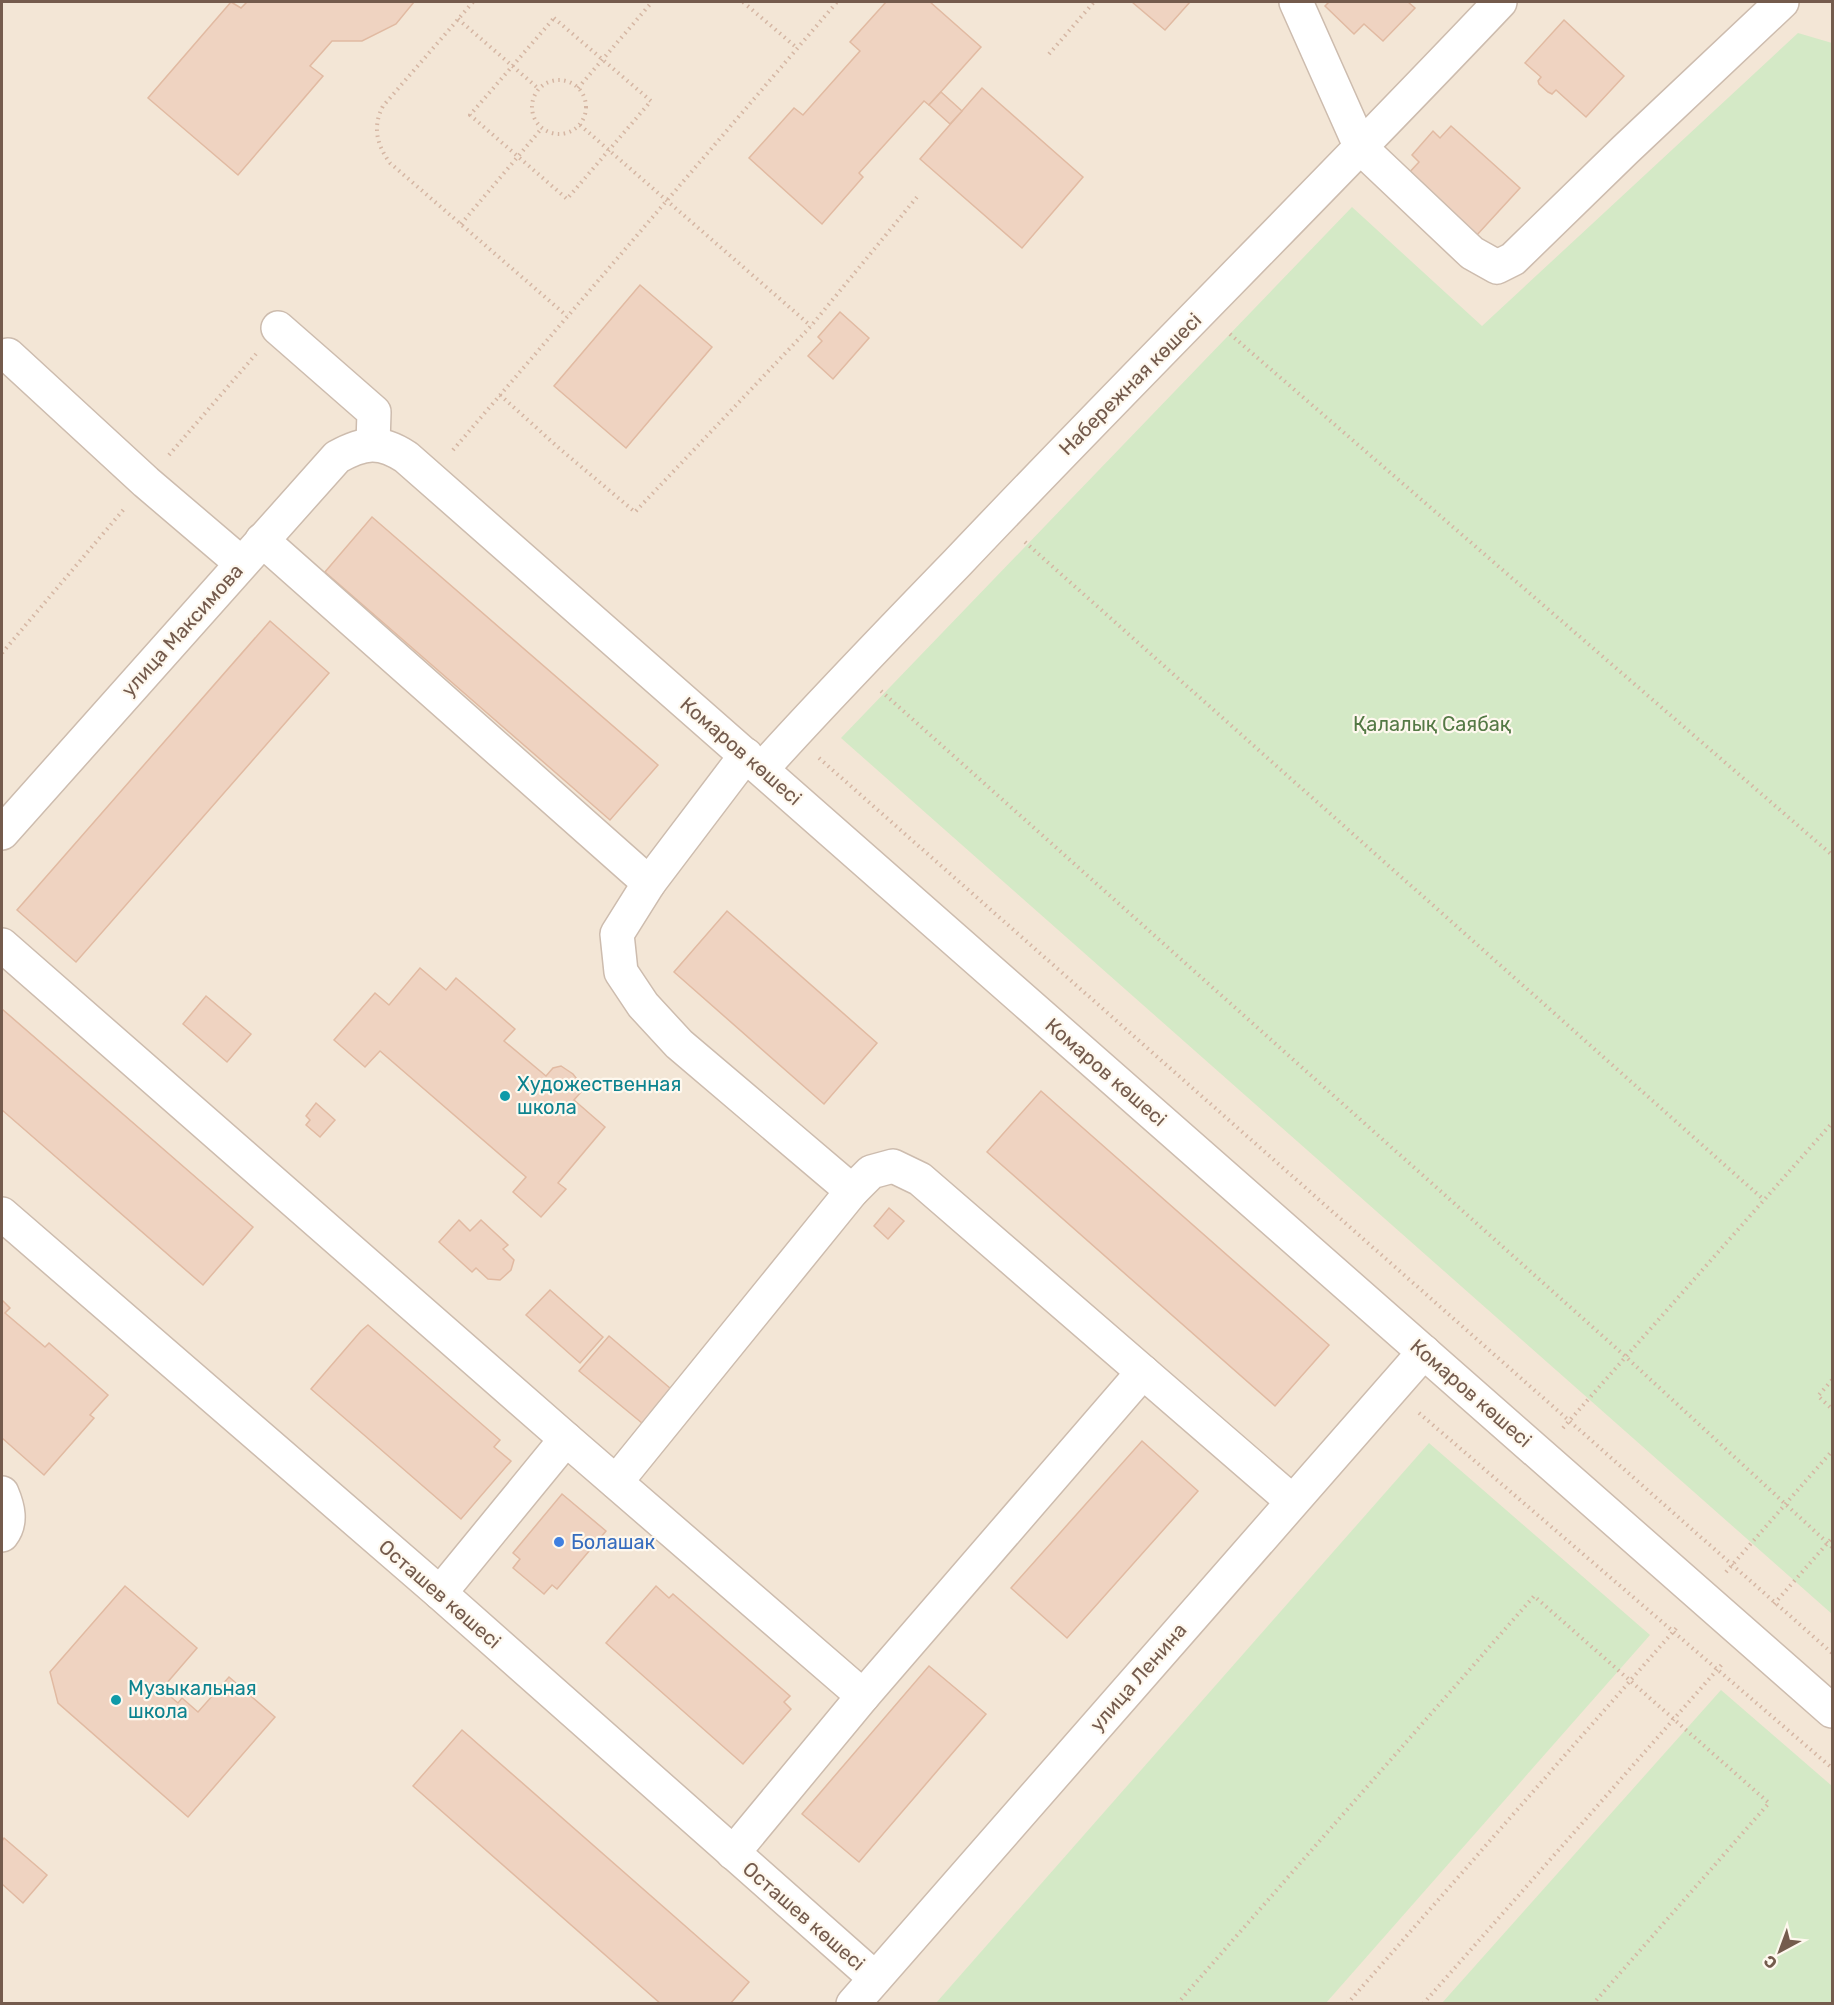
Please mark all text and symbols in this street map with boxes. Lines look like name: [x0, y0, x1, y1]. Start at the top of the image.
street label: Набережная көшесі: [1054, 308, 1206, 460]
street label: улица Максимова: [116, 559, 248, 701]
street label: Комаров көшесі: [675, 692, 807, 810]
park label: Қалалық Саябақ: [1353, 712, 1512, 736]
street label: Комаров көшесі: [1040, 1013, 1172, 1131]
place label: Художественная школа: [517, 1072, 681, 1119]
marker: Художественная школа: [498, 1089, 512, 1103]
street label: Комаров көшесі: [1405, 1334, 1537, 1452]
place label: Болашак: [571, 1530, 656, 1554]
street label: Осташев көшесі: [374, 1534, 506, 1654]
marker: Болашак: [552, 1535, 566, 1549]
street label: улица Ленина: [1085, 1618, 1191, 1736]
place label: Музыкальная школа: [128, 1676, 257, 1723]
marker: Музыкальная школа: [109, 1693, 123, 1707]
street label: Осташев көшесі: [738, 1856, 870, 1976]
north arrow: [1750, 1921, 1810, 1981]
text: С: [1760, 1951, 1781, 1973]

